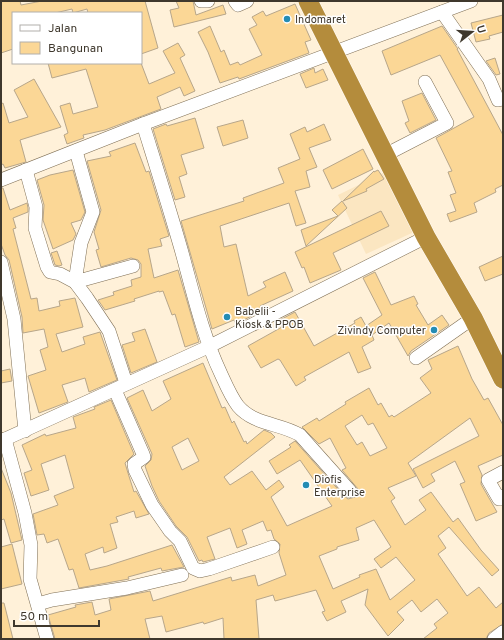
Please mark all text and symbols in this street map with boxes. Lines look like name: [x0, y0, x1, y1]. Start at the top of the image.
legend: [12, 12, 142, 64]
north arrow: [452, 12, 492, 52]
place label: Indomaret: [295, 13, 346, 27]
marker: Indomaret: [282, 14, 292, 24]
text: Jalan: [48, 21, 77, 37]
text: U: [473, 24, 488, 35]
text: Bangunan: [48, 41, 103, 57]
place label: Babelii - Kiosk & PPOB: [235, 305, 304, 332]
marker: Babelii - Kiosk & PPOB: [222, 312, 232, 322]
place label: Zivindy Computer: [337, 324, 427, 338]
marker: Zivindy Computer: [429, 325, 439, 335]
place label: Diofis Enterprise: [314, 473, 365, 500]
marker: Diofis Enterprise: [301, 480, 311, 490]
scale bar: [14, 602, 99, 628]
text: 50 m: [20, 609, 48, 625]

